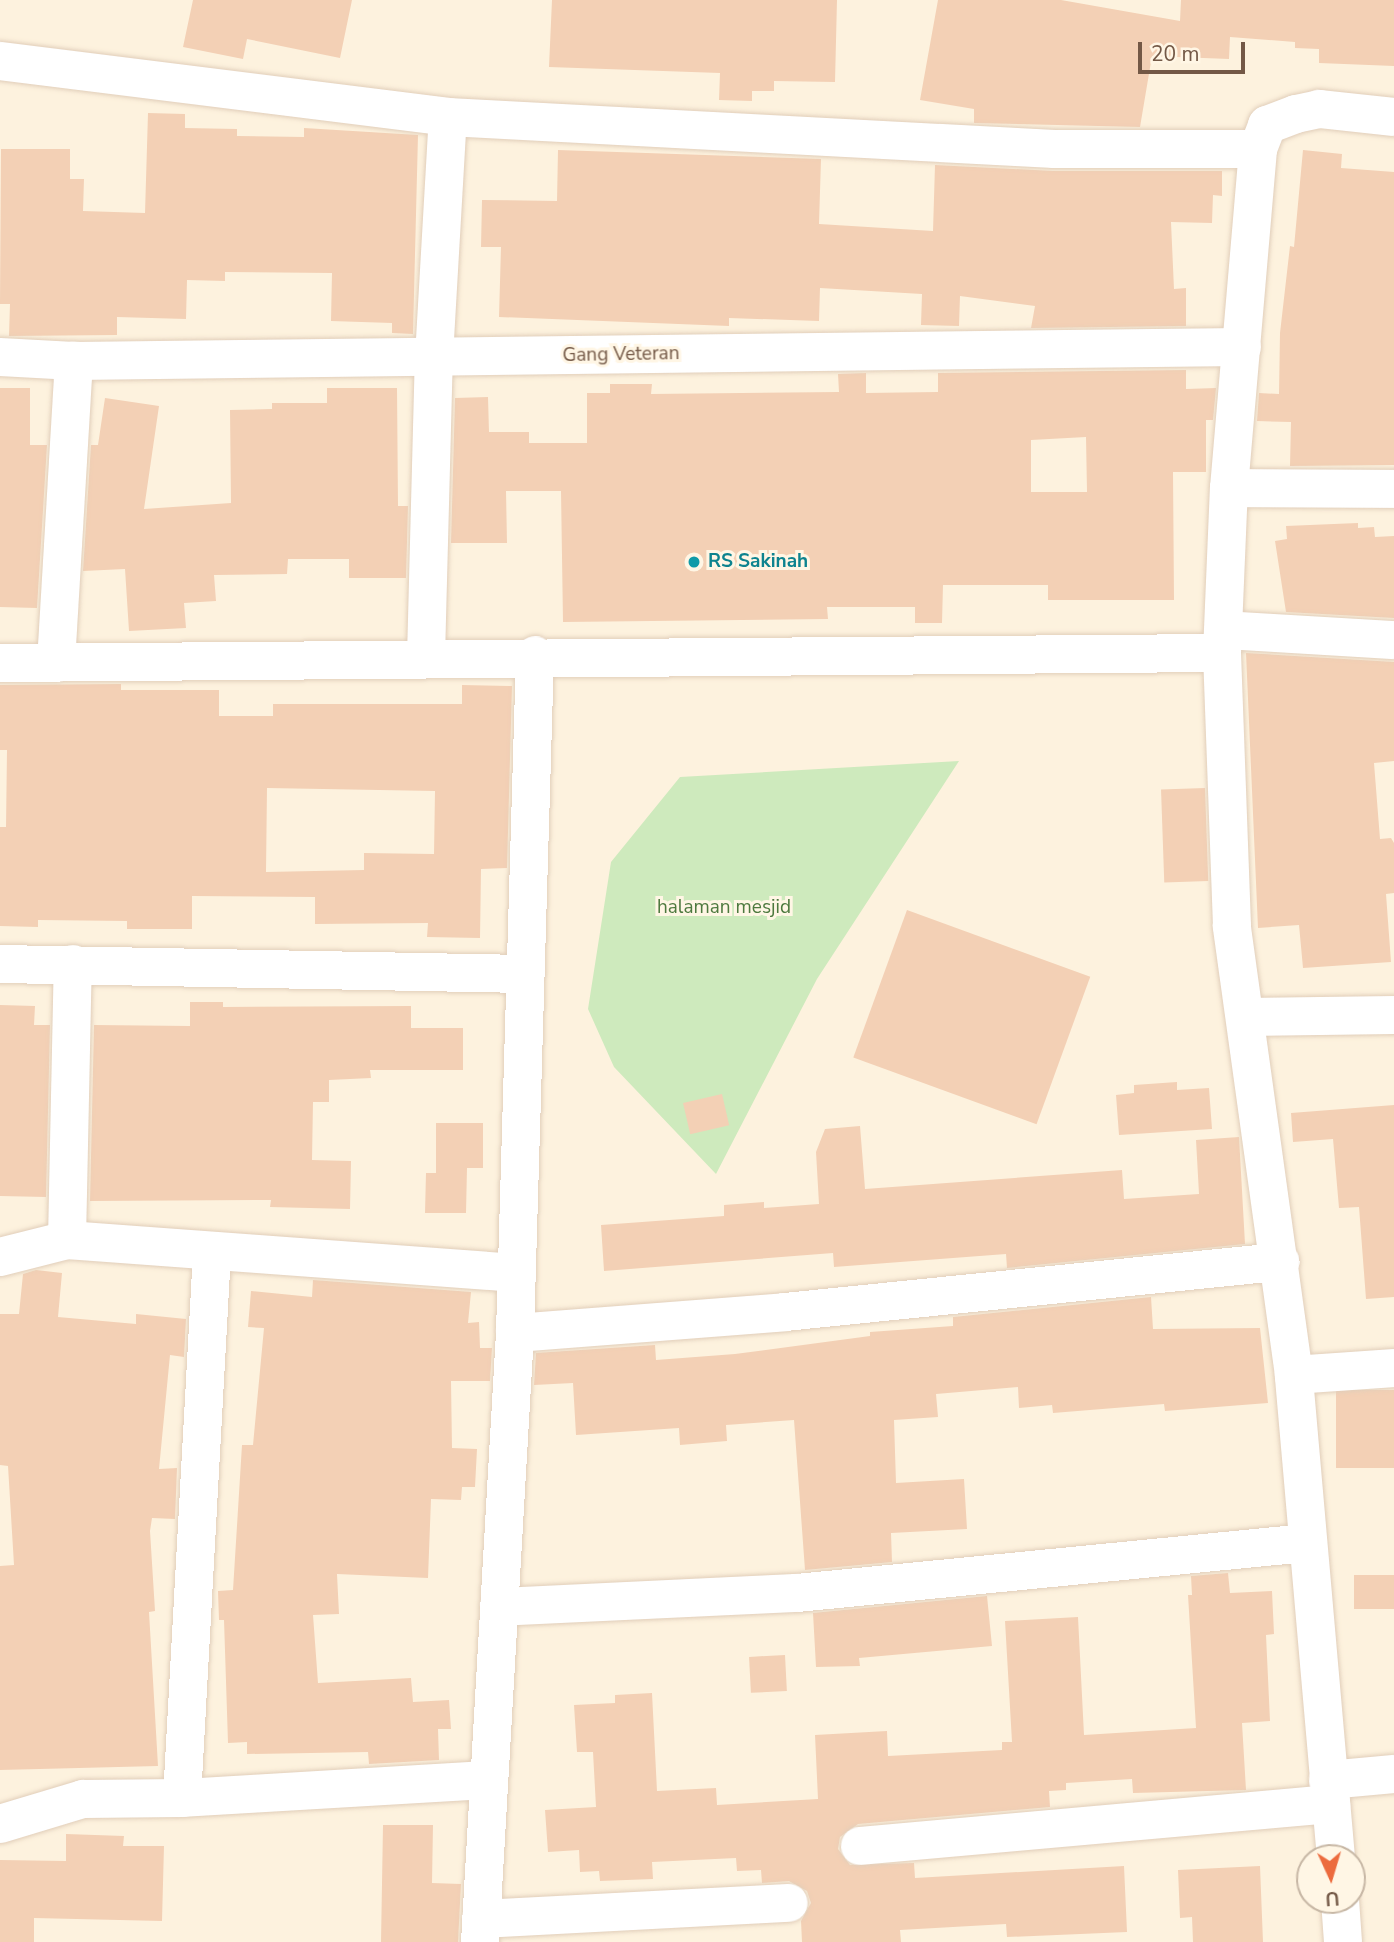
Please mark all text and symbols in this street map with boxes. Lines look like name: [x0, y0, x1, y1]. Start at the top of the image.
scale bar: [1142, 28, 1249, 72]
text: 20 m: [1151, 40, 1200, 68]
street label: Gang Veteran: [562, 343, 680, 367]
place label: RS Sakinah: [708, 551, 808, 573]
marker: RS Sakinah: [686, 554, 702, 570]
park label: halaman mesjid: [657, 897, 791, 919]
north arrow: [1296, 1844, 1366, 1914]
text: U: [1324, 1884, 1340, 1911]

